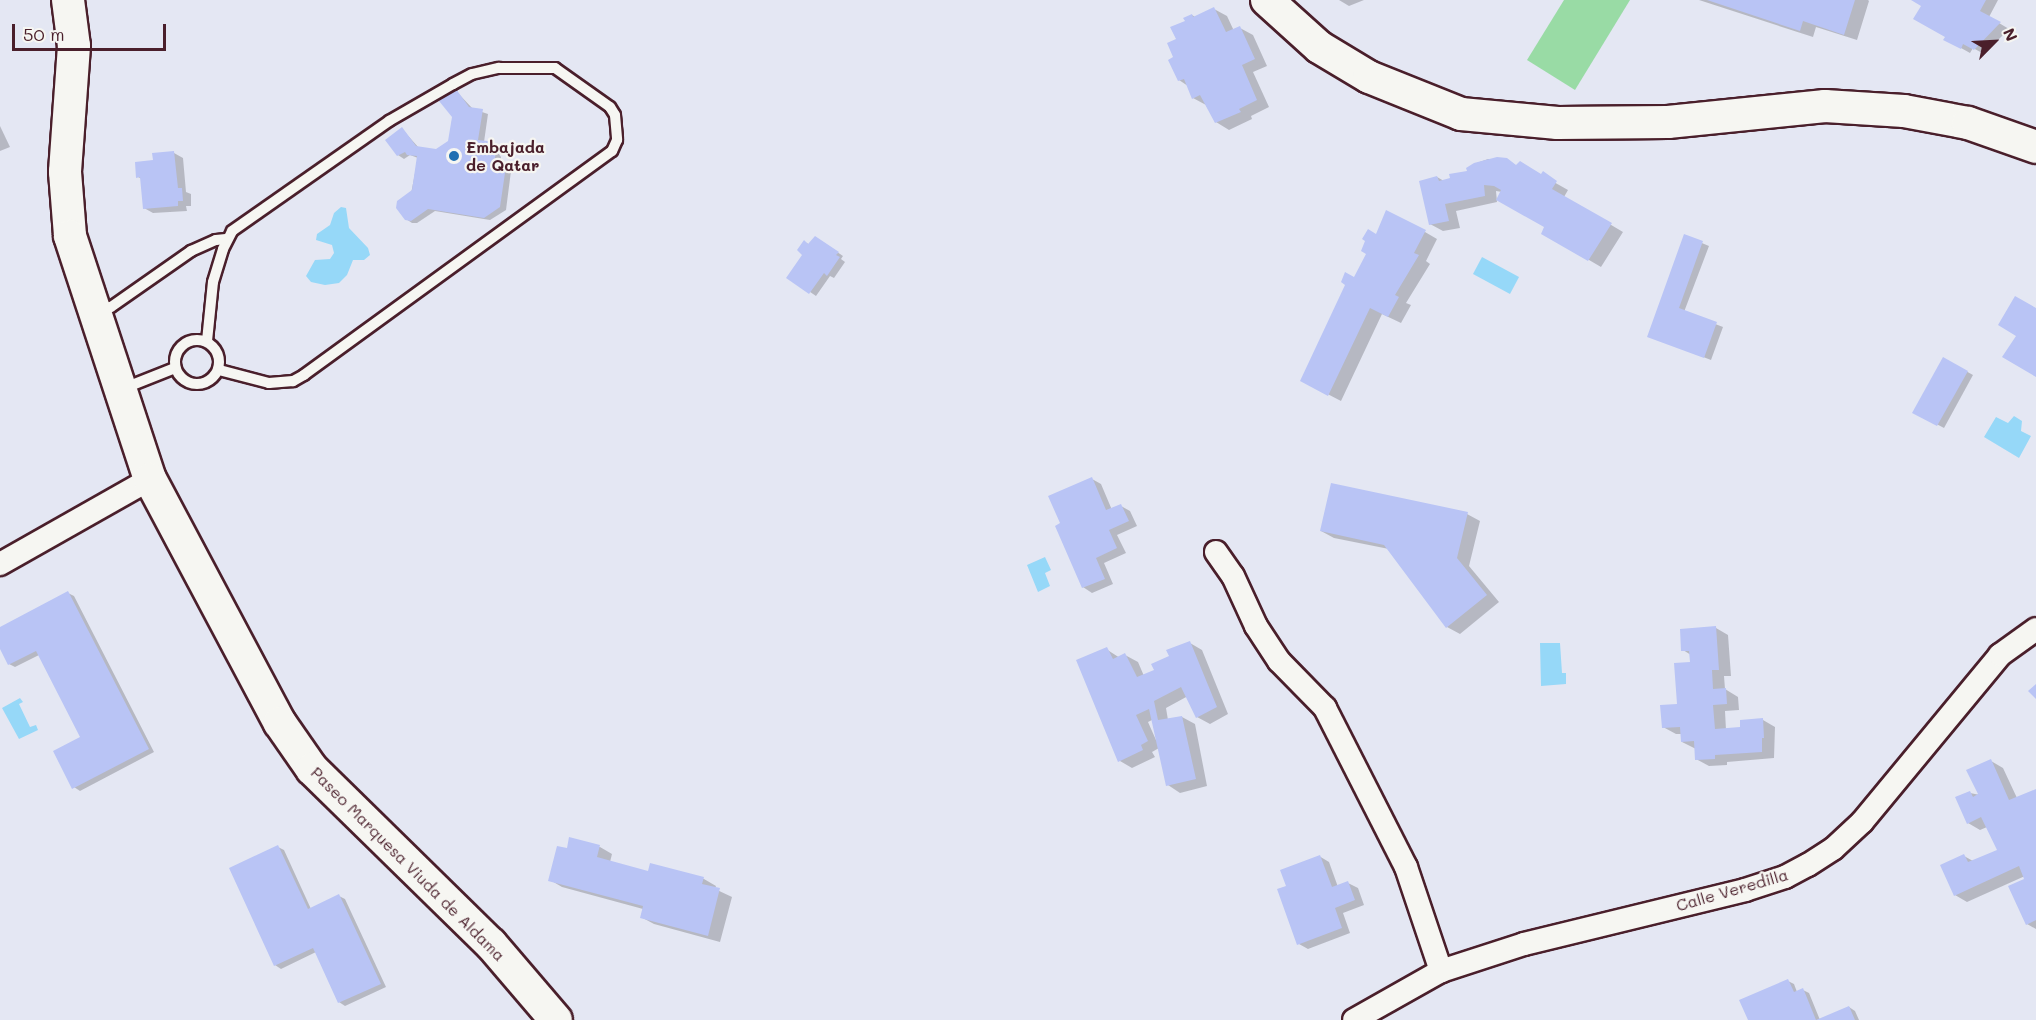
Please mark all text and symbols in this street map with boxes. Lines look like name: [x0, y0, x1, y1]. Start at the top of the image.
scale bar: [15, 12, 170, 50]
north arrow: [1964, 12, 2024, 72]
text: 50 m: [23, 22, 65, 46]
text: N: [1999, 25, 2023, 44]
place label: Embajada de Qatar: [466, 137, 545, 175]
marker: Embajada de Qatar: [447, 149, 461, 163]
street label: Paseo Marquesa Viuda de Aldama: [307, 763, 509, 965]
street label: Calle Veredilla: [1674, 865, 1790, 915]

